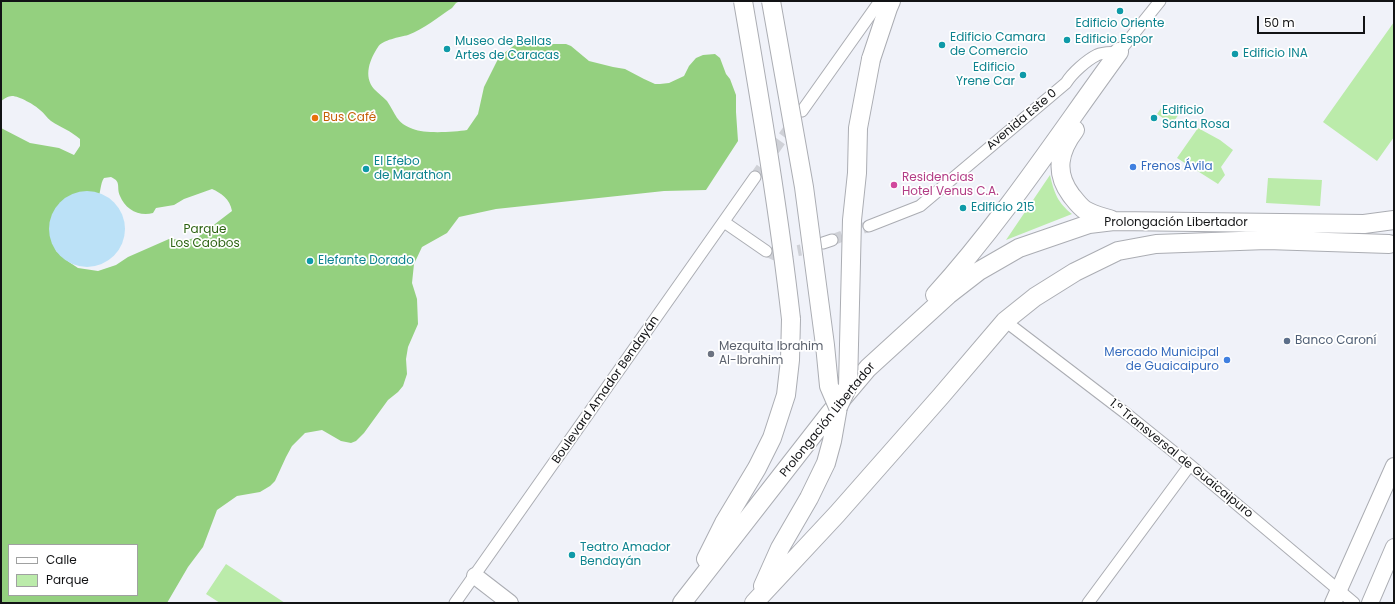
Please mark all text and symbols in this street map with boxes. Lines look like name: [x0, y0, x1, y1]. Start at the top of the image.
marker: Edificio Oriente: [1115, 6, 1125, 16]
scale bar: [1259, 8, 1367, 34]
text: 50 m: [1264, 14, 1295, 31]
place label: Edificio Oriente: [1075, 17, 1165, 31]
place label: Edificio Camara de Comercio: [950, 31, 1046, 59]
place label: Edificio Espor: [1075, 33, 1153, 47]
place label: Museo de Bellas Artes de Caracas: [455, 35, 559, 63]
marker: Edificio Espor: [1062, 35, 1072, 45]
marker: Edificio Camara de Comercio: [937, 40, 947, 50]
marker: Museo de Bellas Artes de Caracas: [442, 44, 452, 54]
place label: Edificio INA: [1243, 47, 1308, 61]
marker: Edificio INA: [1230, 49, 1240, 59]
place label: Edificio Yrene Car: [956, 61, 1015, 89]
marker: Edificio Yrene Car: [1018, 70, 1028, 80]
street label: Avenida Este 0: [984, 86, 1060, 154]
place label: Edificio Santa Rosa: [1162, 104, 1230, 132]
place label: Bus Café: [323, 111, 376, 125]
marker: Bus Café: [310, 113, 320, 123]
marker: Edificio Santa Rosa: [1149, 113, 1159, 123]
place label: El Efebo de Marathon: [374, 155, 451, 183]
place label: Frenos Ávila: [1141, 160, 1213, 174]
marker: Frenos Ávila: [1128, 162, 1138, 172]
marker: El Efebo de Marathon: [361, 164, 371, 174]
place label: Residencias Hotel Venus C.A.: [902, 171, 999, 199]
marker: Residencias Hotel Venus C.A.: [889, 180, 899, 190]
place label: Edificio 215: [971, 201, 1035, 215]
marker: Edificio 215: [958, 203, 968, 213]
street label: Prolongación Libertador: [1104, 216, 1248, 230]
park label: Parque Los Caobos: [170, 223, 240, 251]
place label: Elefante Dorado: [318, 254, 414, 268]
marker: Elefante Dorado: [305, 256, 315, 266]
street label: Boulevard Amador Bendayán: [549, 313, 663, 467]
place label: Banco Caroní: [1295, 334, 1376, 348]
marker: Banco Caroní: [1282, 336, 1292, 346]
place label: Mezquita Ibrahim Al-lbrahim: [719, 340, 823, 368]
place label: Mercado Municipal de Guaicaipuro: [1104, 346, 1219, 374]
marker: Mezquita Ibrahim Al-lbrahim: [706, 349, 716, 359]
marker: Mercado Municipal de Guaicaipuro: [1222, 355, 1232, 365]
street label: Prolongación Libertador: [777, 360, 879, 480]
street label: 1.ª Transversal de Guaicaipuro: [1106, 397, 1256, 521]
place label: Teatro Amador Bendayán: [580, 541, 671, 569]
legend: [8, 544, 138, 596]
marker: Teatro Amador Bendayán: [567, 550, 577, 560]
text: Calle: [46, 551, 77, 568]
text: Parque: [46, 571, 89, 588]

